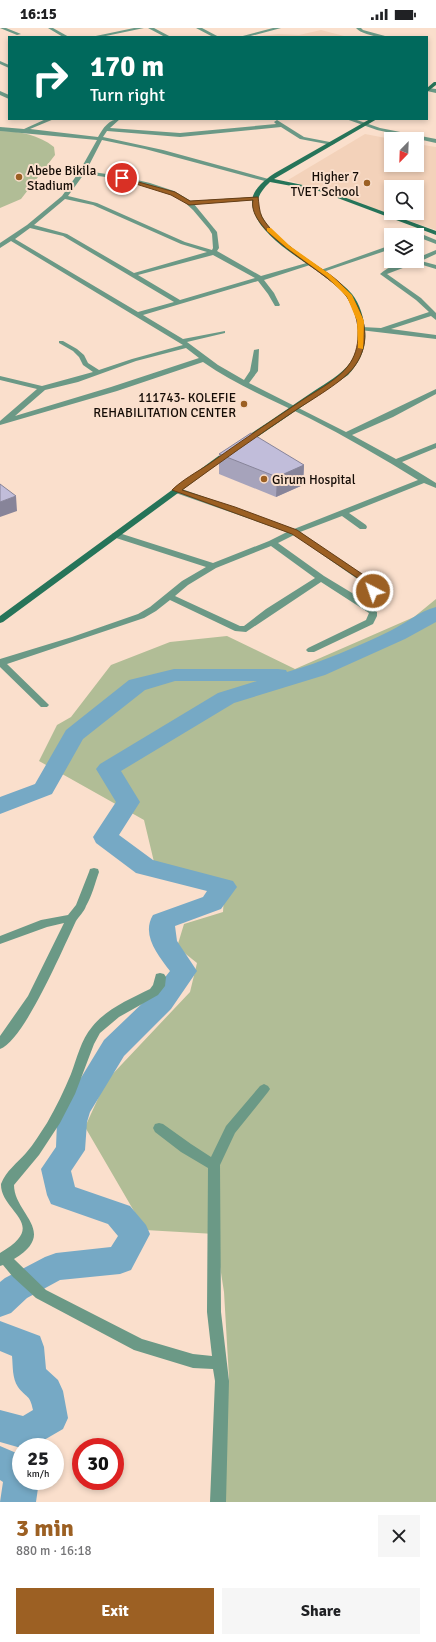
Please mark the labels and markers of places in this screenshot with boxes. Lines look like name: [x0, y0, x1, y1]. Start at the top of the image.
pin: [105, 161, 139, 195]
place label: Abebe Bikila Stadium: [27, 163, 96, 194]
place label: Higher 7 TVET School: [291, 169, 359, 200]
marker: Abebe Bikila Stadium: [14, 172, 24, 182]
marker: Higher 7 TVET School: [362, 178, 372, 188]
place label: 111743- KOLEFIE REHABILITATION CENTER: [93, 390, 236, 421]
marker: 111743- KOLEFIE REHABILITATION CENTER: [239, 399, 249, 409]
place label: Girum Hospital: [272, 472, 356, 488]
marker: Girum Hospital: [259, 474, 269, 484]

